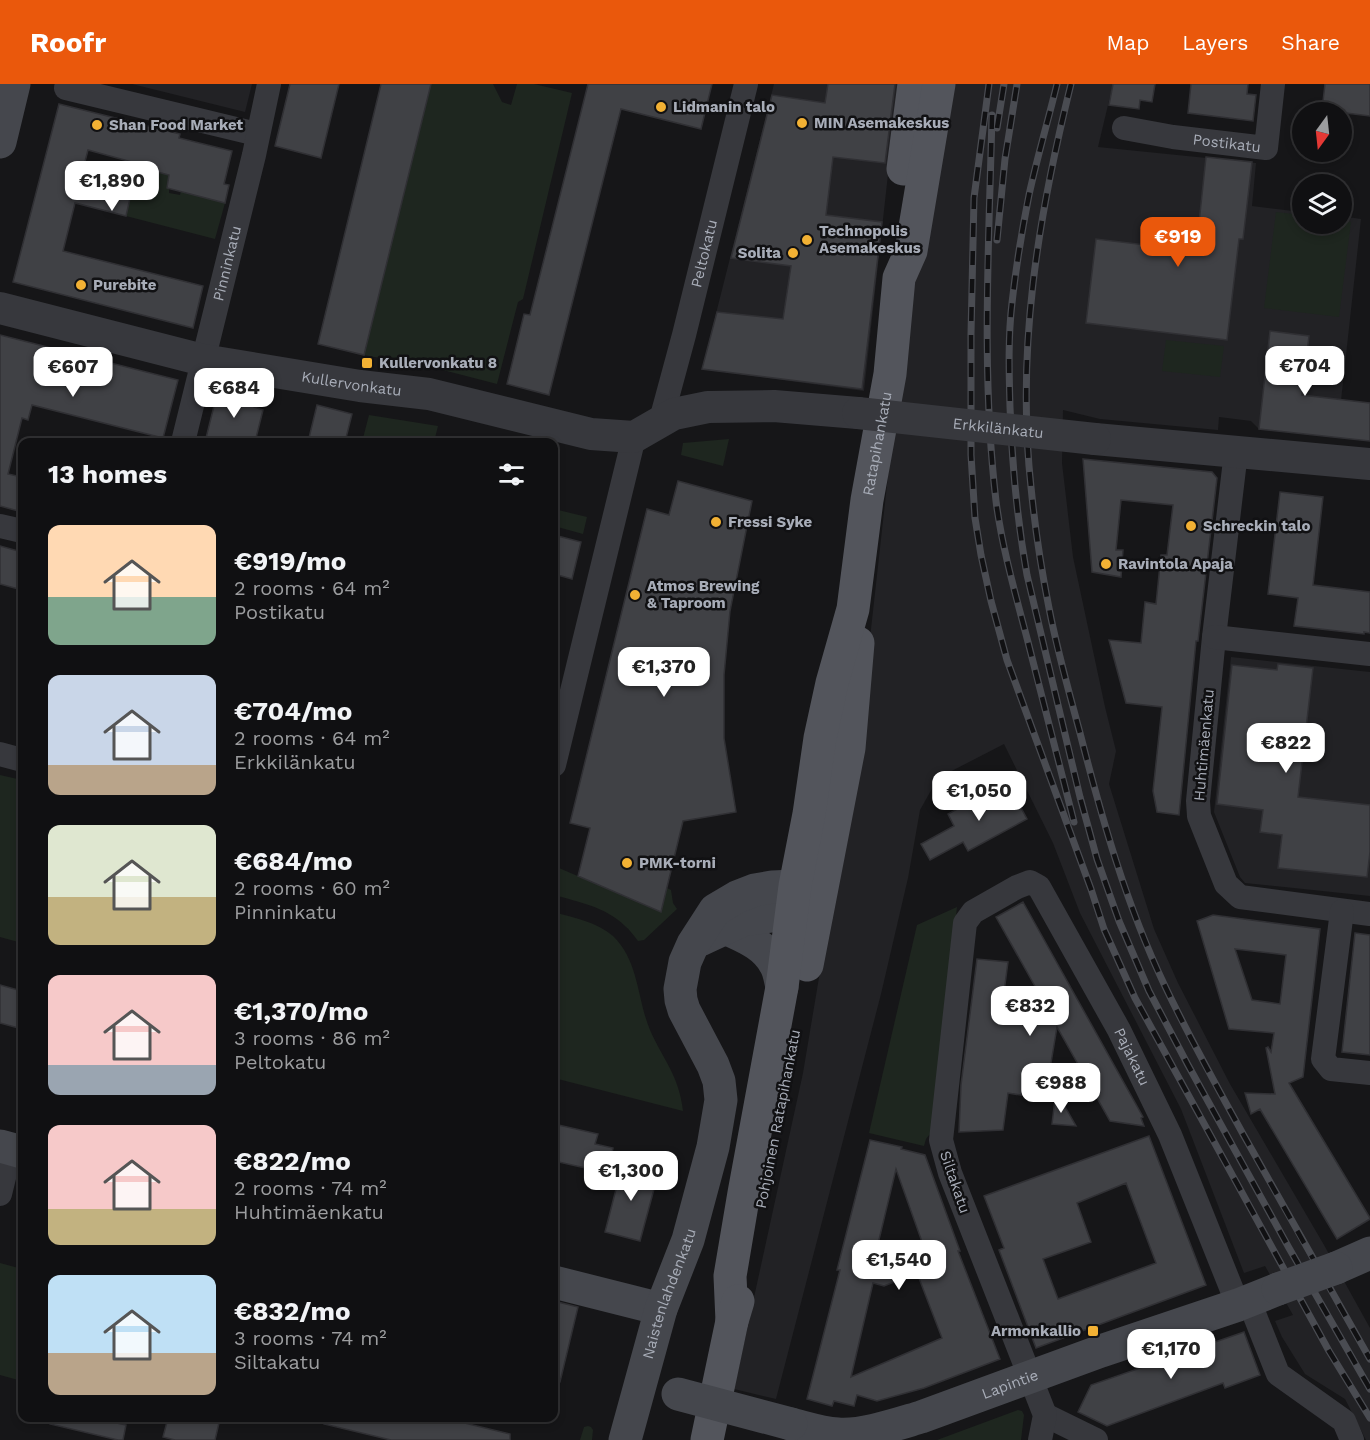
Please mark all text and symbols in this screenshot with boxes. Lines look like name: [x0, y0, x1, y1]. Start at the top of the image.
text: Roofr: [30, 26, 106, 59]
text: Map: [1106, 30, 1149, 55]
text: Layers: [1182, 30, 1248, 55]
text: Share: [1281, 30, 1340, 55]
place label: Lidmanin talo: [673, 98, 775, 116]
marker: Lidmanin talo: [654, 100, 668, 114]
north arrow: [1292, 102, 1352, 162]
map controls: [1292, 102, 1352, 234]
place label: MIN Asemakeskus: [814, 114, 949, 132]
place label: Shan Food Market: [109, 116, 244, 134]
marker: MIN Asemakeskus: [795, 116, 809, 130]
marker: Shan Food Market: [90, 118, 104, 132]
street label: Postikatu: [1192, 130, 1262, 156]
pin: €1,890: [63, 161, 161, 212]
text: €1,890: [79, 168, 145, 192]
button: layers: [1292, 174, 1352, 234]
pin: €919: [1142, 217, 1214, 268]
street label: Peltokatu: [687, 218, 721, 289]
place label: Technopolis Asemakeskus: [819, 222, 921, 257]
street label: Pinninkatu: [209, 224, 245, 303]
text: €919: [1154, 224, 1202, 248]
marker: Technopolis Asemakeskus: [800, 233, 814, 247]
place label: Solita: [738, 244, 781, 262]
marker: Solita: [786, 246, 800, 260]
place label: Purebite: [93, 276, 157, 294]
marker: Purebite: [74, 278, 88, 292]
pin: €704: [1269, 346, 1341, 397]
pin: €607: [37, 347, 109, 398]
text: €704: [1279, 353, 1331, 377]
text: €607: [48, 354, 98, 378]
place label: Kullervonkatu 8: [379, 354, 497, 372]
marker: Kullervonkatu 8: [360, 356, 374, 370]
street label: Kullervonkatu: [300, 367, 403, 400]
pin: €684: [198, 368, 270, 419]
text: €684: [208, 375, 260, 399]
street label: Ratapihankatu: [859, 390, 896, 497]
street label: Erkkilänkatu: [952, 414, 1044, 442]
icon: filters: [495, 458, 528, 491]
text: 13 homes: [48, 459, 167, 489]
place label: Fressi Syke: [728, 513, 813, 531]
marker: Fressi Syke: [709, 515, 723, 529]
place label: Schreckin talo: [1203, 517, 1310, 535]
marker: Schreckin talo: [1184, 519, 1198, 533]
text: €919/mo: [234, 546, 346, 576]
icon: home: [96, 549, 168, 621]
place label: Ravintola Apaja: [1118, 555, 1233, 573]
marker: Ravintola Apaja: [1099, 557, 1113, 571]
text: 2 rooms · 64 m²: [234, 576, 390, 600]
place label: Atmos Brewing & Taproom: [647, 577, 760, 612]
marker: Atmos Brewing & Taproom: [628, 588, 642, 602]
text: Postikatu: [234, 600, 325, 624]
pin: €1,370: [615, 647, 713, 698]
text: €1,370: [632, 654, 696, 678]
street label: Huhtimäenkatu: [1190, 688, 1218, 802]
text: €704/mo: [234, 696, 352, 726]
icon: home: [96, 699, 168, 771]
pin: €822: [1250, 723, 1322, 774]
text: 2 rooms · 64 m²: [234, 726, 390, 750]
text: €822: [1261, 730, 1311, 754]
text: Erkkilänkatu: [234, 750, 356, 774]
pin: €1,050: [930, 771, 1028, 822]
text: €1,050: [946, 778, 1012, 802]
text: €684/mo: [234, 846, 353, 876]
icon: home: [96, 849, 168, 921]
place label: PMK-torni: [639, 854, 716, 872]
marker: PMK-torni: [620, 856, 634, 870]
text: 2 rooms · 60 m²: [234, 876, 390, 900]
text: Pinninkatu: [234, 900, 337, 924]
pin: €832: [994, 986, 1066, 1037]
text: €832: [1005, 993, 1055, 1017]
text: €1,370/mo: [234, 996, 368, 1026]
icon: home: [96, 999, 168, 1071]
street label: Pajakatu: [1110, 1025, 1154, 1089]
text: 3 rooms · 86 m²: [234, 1026, 390, 1050]
street label: Pohjoinen Ratapihankatu: [752, 1028, 804, 1210]
text: Peltokatu: [234, 1050, 326, 1074]
pin: €988: [1025, 1063, 1097, 1114]
text: €988: [1035, 1070, 1087, 1094]
text: €822/mo: [234, 1146, 351, 1176]
street label: Siltakatu: [936, 1148, 974, 1216]
icon: home: [96, 1149, 168, 1221]
pin: €1,300: [582, 1151, 680, 1202]
text: €1,300: [598, 1158, 664, 1182]
text: 2 rooms · 74 m²: [234, 1176, 387, 1200]
text: Huhtimäenkatu: [234, 1200, 384, 1224]
street label: Naistenlahdenkatu: [639, 1226, 700, 1361]
pin: €1,540: [850, 1240, 948, 1291]
text: €1,540: [866, 1247, 932, 1271]
text: €832/mo: [234, 1296, 351, 1326]
icon: home: [96, 1299, 168, 1371]
place label: Armonkallio: [991, 1322, 1081, 1340]
marker: Armonkallio: [1086, 1324, 1100, 1338]
text: 3 rooms · 74 m²: [234, 1326, 387, 1350]
pin: €1,170: [1122, 1329, 1220, 1380]
text: €1,170: [1141, 1336, 1201, 1360]
text: Siltakatu: [234, 1350, 320, 1374]
street label: Lapintie: [979, 1366, 1041, 1403]

